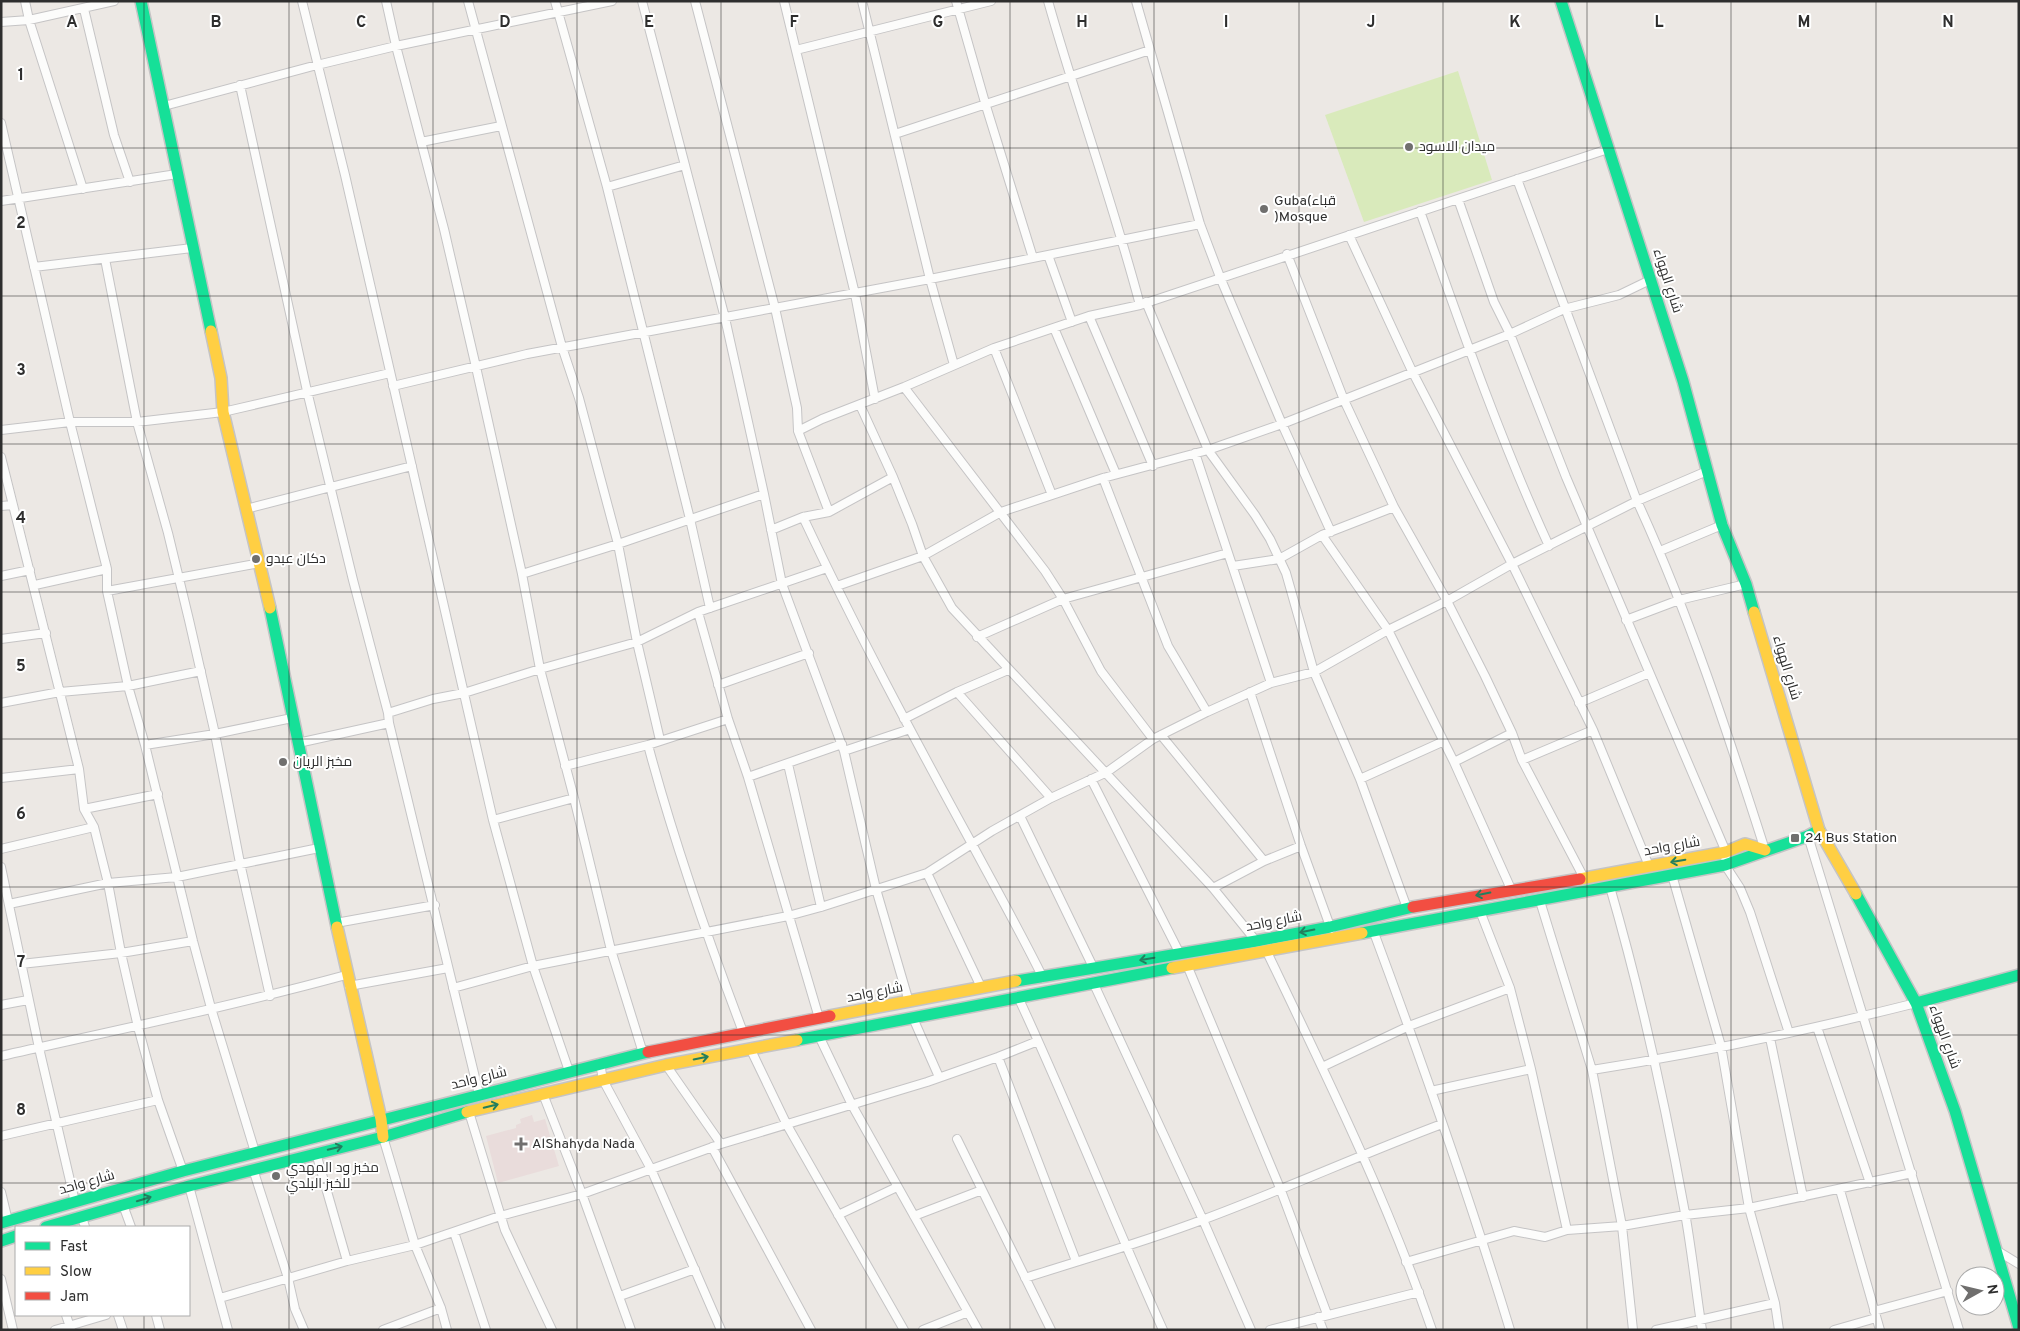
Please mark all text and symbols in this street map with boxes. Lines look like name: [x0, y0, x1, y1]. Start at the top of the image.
text: A: [66, 13, 78, 33]
text: B: [210, 13, 222, 33]
text: C: [356, 13, 366, 33]
text: D: [499, 13, 511, 33]
text: E: [644, 13, 654, 33]
text: F: [789, 13, 799, 33]
text: G: [933, 13, 943, 33]
text: H: [1076, 13, 1088, 33]
text: I: [1224, 13, 1228, 33]
text: J: [1367, 13, 1375, 33]
text: K: [1509, 13, 1521, 33]
text: L: [1654, 13, 1664, 33]
text: M: [1798, 13, 1810, 33]
text: N: [1942, 13, 1954, 33]
text: 1: [18, 66, 24, 86]
place label: ميدان الاسود: [1419, 139, 1495, 156]
marker: ميدان الاسود: [1403, 141, 1415, 153]
place label: Guba(قباء )Mosque: [1274, 193, 1336, 226]
marker: Guba(قباء )Mosque: [1258, 203, 1270, 215]
text: 2: [16, 214, 26, 234]
street label: شارع الهواء: [1649, 247, 1685, 315]
text: 3: [16, 361, 26, 381]
text: 4: [16, 509, 26, 529]
place label: دكان عبدو: [266, 551, 326, 568]
marker: دكان عبدو: [250, 553, 262, 565]
street label: شارع الهواء: [1768, 634, 1804, 702]
text: 5: [16, 657, 26, 677]
place label: مخبز الريان: [293, 754, 352, 771]
marker: مخبز الريان: [277, 756, 289, 768]
text: 6: [16, 805, 26, 825]
place label: 24 Bus Station: [1805, 830, 1897, 847]
marker: 24 Bus Station: [1789, 832, 1801, 844]
street label: شارع واحد: [1642, 834, 1702, 860]
one-way arrow: [1670, 857, 1686, 867]
one-way arrow: [1475, 890, 1491, 900]
street label: شارع واحد: [1244, 908, 1304, 936]
one-way arrow: [1299, 927, 1315, 937]
text: 7: [17, 953, 25, 973]
one-way arrow: [1139, 955, 1155, 965]
street label: شارع واحد: [845, 979, 905, 1007]
street label: شارع الهواء: [1925, 1003, 1963, 1071]
one-way arrow: [692, 1053, 708, 1062]
street label: شارع واحد: [449, 1064, 509, 1094]
text: 8: [16, 1101, 26, 1121]
one-way arrow: [483, 1101, 499, 1110]
place label: AlShahyda Nada: [532, 1136, 635, 1153]
marker: AlShahyda Nada: [514, 1137, 528, 1151]
one-way arrow: [326, 1143, 342, 1152]
place label: مخبز ود المهدي للخبز البلدي: [286, 1160, 379, 1195]
street label: شارع واحد: [57, 1167, 117, 1199]
marker: مخبز ود المهدي للخبز البلدي: [270, 1170, 282, 1182]
one-way arrow: [135, 1194, 151, 1204]
legend: [15, 1226, 190, 1316]
text: Fast: [60, 1238, 88, 1257]
text: Slow: [60, 1263, 92, 1282]
north arrow: [1955, 1266, 2005, 1316]
text: N: [1982, 1283, 2001, 1296]
text: Jam: [60, 1288, 89, 1307]

